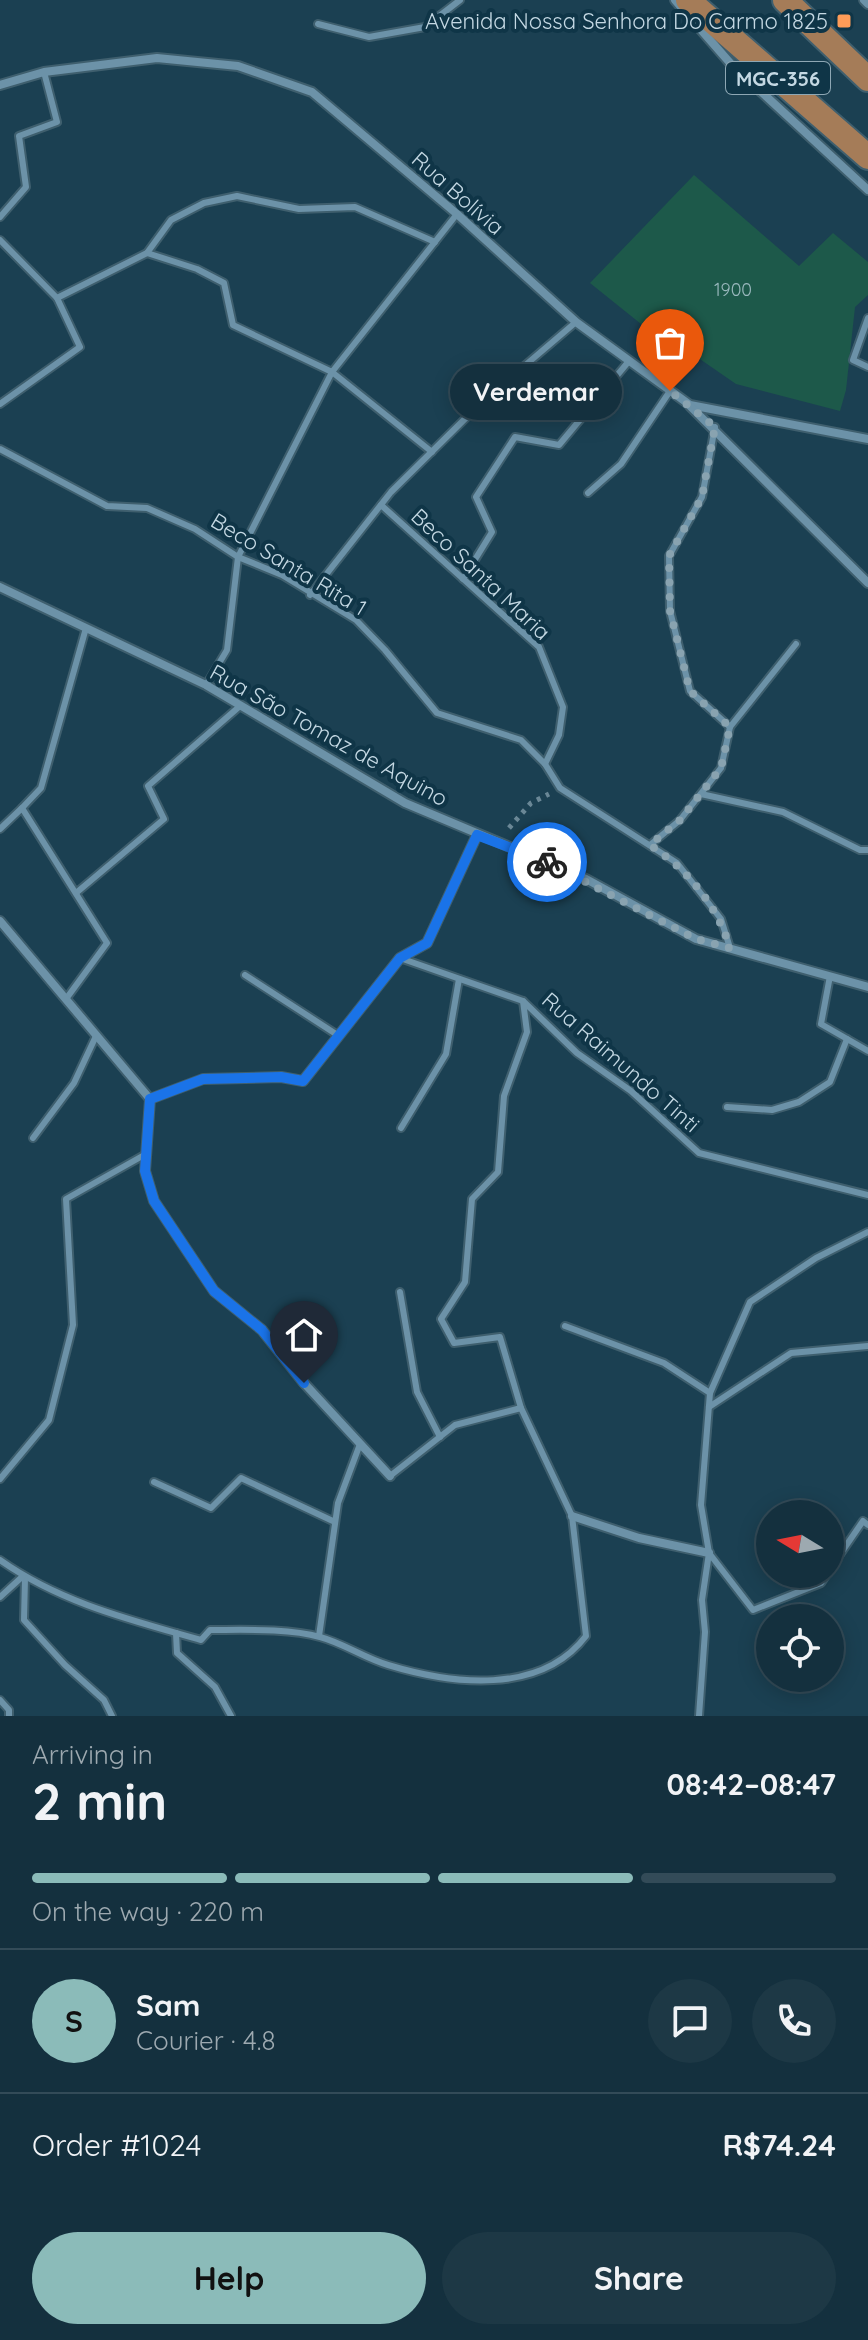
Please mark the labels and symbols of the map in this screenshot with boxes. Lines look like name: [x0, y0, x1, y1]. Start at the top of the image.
place label: Avenida Nossa Senhora Do Carmo 1825: [425, 7, 828, 35]
marker: Avenida Nossa Senhora Do Carmo 1825: [835, 12, 853, 30]
road number: MGC-356: [726, 62, 830, 94]
street label: Rua Bolívia: [406, 145, 510, 241]
house number: 1900: [714, 278, 752, 301]
pin: [636, 309, 704, 391]
callout: Verdemar: [450, 363, 622, 419]
street label: Beco Santa Maria: [405, 502, 557, 646]
street label: Beco Santa Rita 1: [206, 506, 372, 622]
street label: Rua São Tomaz de Aquino: [205, 658, 453, 812]
courier: [507, 822, 587, 902]
street label: Rua Raimundo Tinti: [536, 986, 706, 1138]
pin: [270, 1301, 338, 1383]
north arrow: [756, 1500, 844, 1588]

